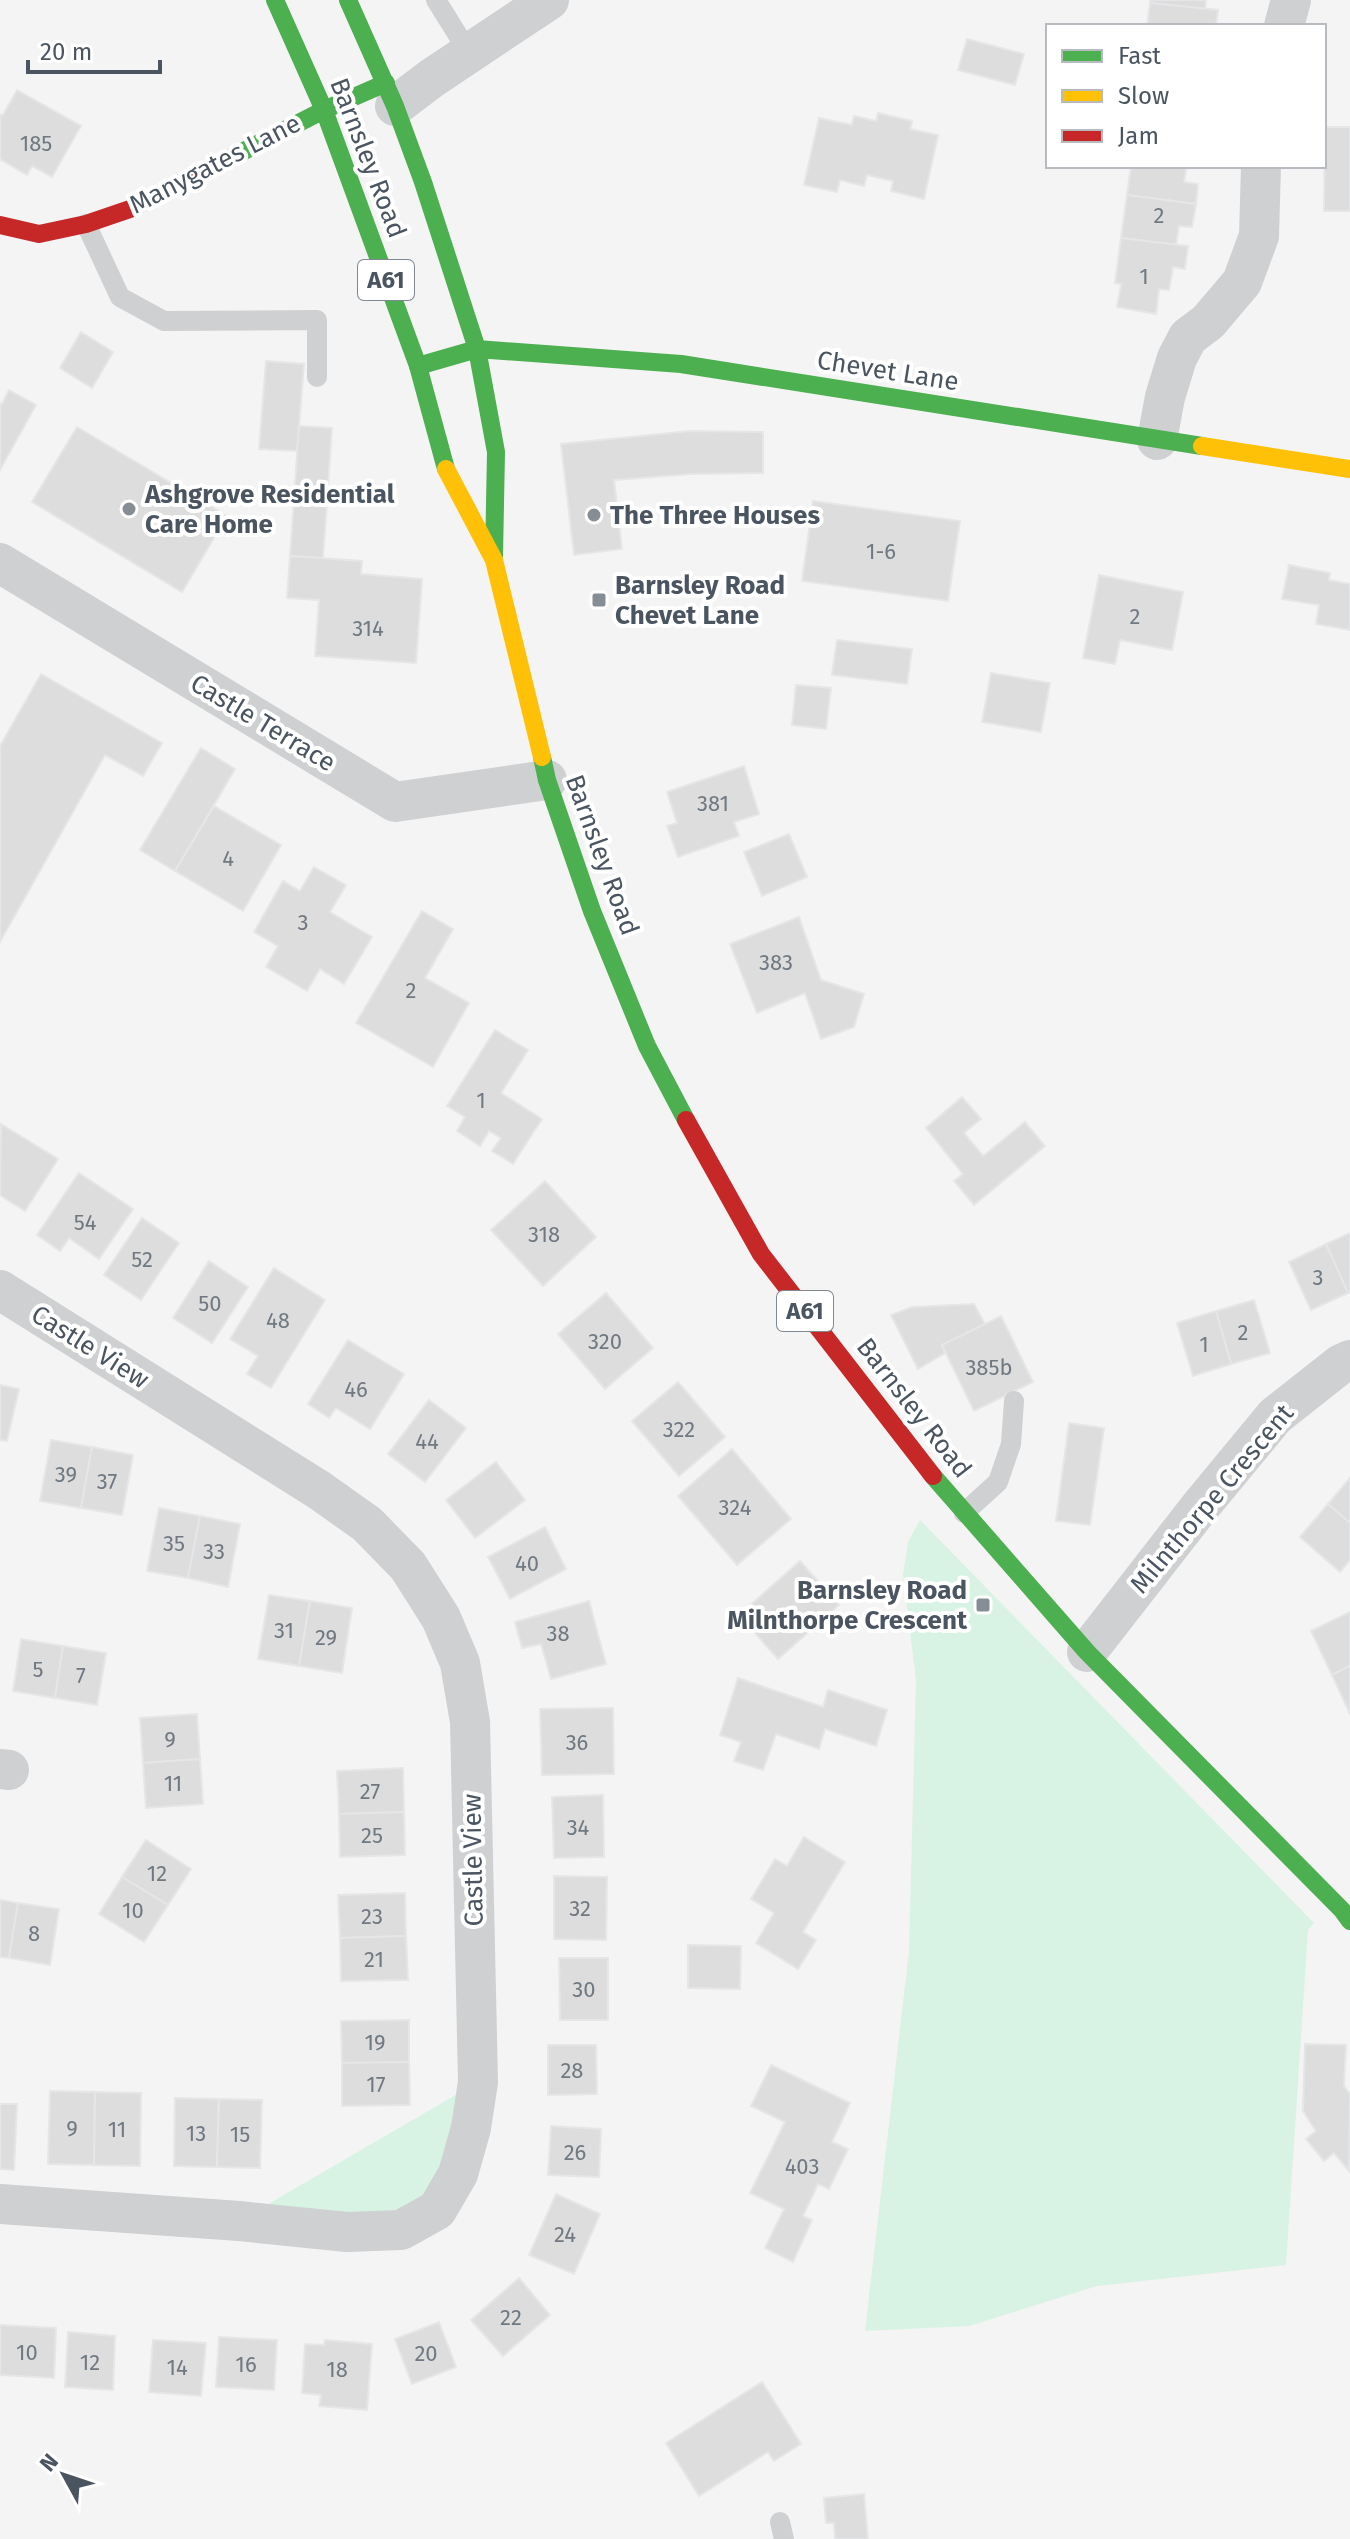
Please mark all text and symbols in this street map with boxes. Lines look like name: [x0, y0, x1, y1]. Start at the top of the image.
scale bar: [28, 24, 160, 74]
legend: [1046, 24, 1326, 168]
text: 20 m: [40, 38, 92, 66]
text: Fast: [1118, 42, 1161, 70]
street label: Barnsley Road: [323, 74, 413, 242]
text: Slow: [1118, 82, 1169, 110]
street label: Manygates Lane: [124, 108, 306, 220]
text: Jam: [1118, 122, 1159, 150]
house number: 185: [20, 130, 52, 157]
house number: 2: [1154, 202, 1164, 229]
road number: A61: [358, 260, 414, 300]
house number: 1: [1139, 263, 1149, 290]
street label: Chevet Lane: [815, 345, 961, 397]
place label: Ashgrove Residential Care Home: [144, 479, 395, 540]
marker: Ashgrove Residential Care Home: [120, 500, 138, 518]
place label: The Three Houses: [610, 500, 820, 531]
marker: The Three Houses: [585, 506, 603, 524]
house number: 1-6: [866, 538, 896, 565]
place label: Barnsley Road Chevet Lane: [615, 570, 785, 631]
marker: Barnsley Road Chevet Lane: [590, 591, 608, 609]
house number: 2: [1130, 603, 1140, 630]
house number: 314: [352, 615, 384, 642]
street label: Castle Terrace: [185, 668, 341, 778]
street label: Barnsley Road: [559, 771, 645, 939]
house number: 381: [697, 790, 729, 817]
house number: 4: [222, 845, 234, 872]
house number: 3: [298, 909, 308, 936]
house number: 383: [759, 949, 793, 976]
house number: 2: [406, 977, 416, 1004]
house number: 1: [476, 1087, 486, 1114]
house number: 54: [74, 1209, 97, 1236]
house number: 318: [528, 1221, 560, 1248]
house number: 52: [131, 1246, 153, 1273]
house number: 3: [1313, 1264, 1323, 1291]
house number: 50: [198, 1290, 222, 1317]
road number: A61: [777, 1291, 833, 1331]
street label: Castle View: [26, 1299, 155, 1395]
house number: 48: [266, 1307, 290, 1334]
house number: 2: [1238, 1319, 1248, 1346]
house number: 320: [588, 1328, 622, 1355]
house number: 1: [1199, 1331, 1209, 1358]
street label: Barnsley Road: [850, 1332, 978, 1484]
house number: 385b: [965, 1354, 1013, 1381]
house number: 46: [344, 1376, 368, 1403]
street label: Milnthorpe Crescent: [1124, 1398, 1301, 1600]
house number: 322: [663, 1416, 695, 1443]
house number: 44: [415, 1428, 439, 1455]
house number: 39: [55, 1461, 77, 1488]
house number: 37: [97, 1468, 118, 1495]
house number: 324: [719, 1494, 752, 1521]
house number: 35: [163, 1530, 185, 1557]
house number: 33: [203, 1538, 225, 1565]
house number: 40: [515, 1550, 539, 1577]
place label: Barnsley Road Milnthorpe Crescent: [727, 1575, 968, 1636]
marker: Barnsley Road Milnthorpe Crescent: [974, 1596, 992, 1614]
house number: 31: [274, 1617, 294, 1644]
house number: 38: [546, 1620, 570, 1647]
house number: 29: [315, 1624, 337, 1651]
house number: 5: [32, 1656, 44, 1683]
house number: 7: [76, 1662, 86, 1689]
house number: 9: [164, 1726, 176, 1753]
house number: 36: [566, 1729, 588, 1756]
house number: 11: [164, 1770, 182, 1797]
house number: 27: [360, 1778, 380, 1805]
street label: Castle View: [456, 1793, 490, 1927]
house number: 34: [567, 1814, 590, 1841]
house number: 25: [361, 1822, 383, 1849]
house number: 12: [147, 1860, 167, 1887]
house number: 32: [569, 1895, 591, 1922]
house number: 10: [122, 1897, 144, 1924]
house number: 23: [361, 1903, 383, 1930]
house number: 8: [28, 1920, 40, 1947]
house number: 21: [364, 1946, 384, 1973]
house number: 30: [572, 1976, 596, 2003]
house number: 19: [364, 2029, 386, 2056]
house number: 28: [560, 2057, 584, 2084]
house number: 17: [366, 2071, 386, 2098]
house number: 9: [66, 2115, 78, 2142]
house number: 11: [108, 2116, 126, 2143]
house number: 13: [186, 2120, 206, 2147]
house number: 15: [230, 2121, 250, 2148]
house number: 26: [564, 2139, 586, 2166]
house number: 403: [785, 2153, 819, 2180]
house number: 24: [554, 2221, 576, 2248]
house number: 22: [500, 2304, 522, 2331]
house number: 10: [16, 2339, 38, 2366]
house number: 20: [414, 2340, 438, 2367]
house number: 12: [80, 2349, 100, 2376]
house number: 16: [235, 2351, 257, 2378]
house number: 14: [166, 2354, 188, 2381]
house number: 18: [326, 2356, 348, 2383]
north arrow: [24, 2435, 104, 2515]
text: N: [34, 2448, 64, 2477]

